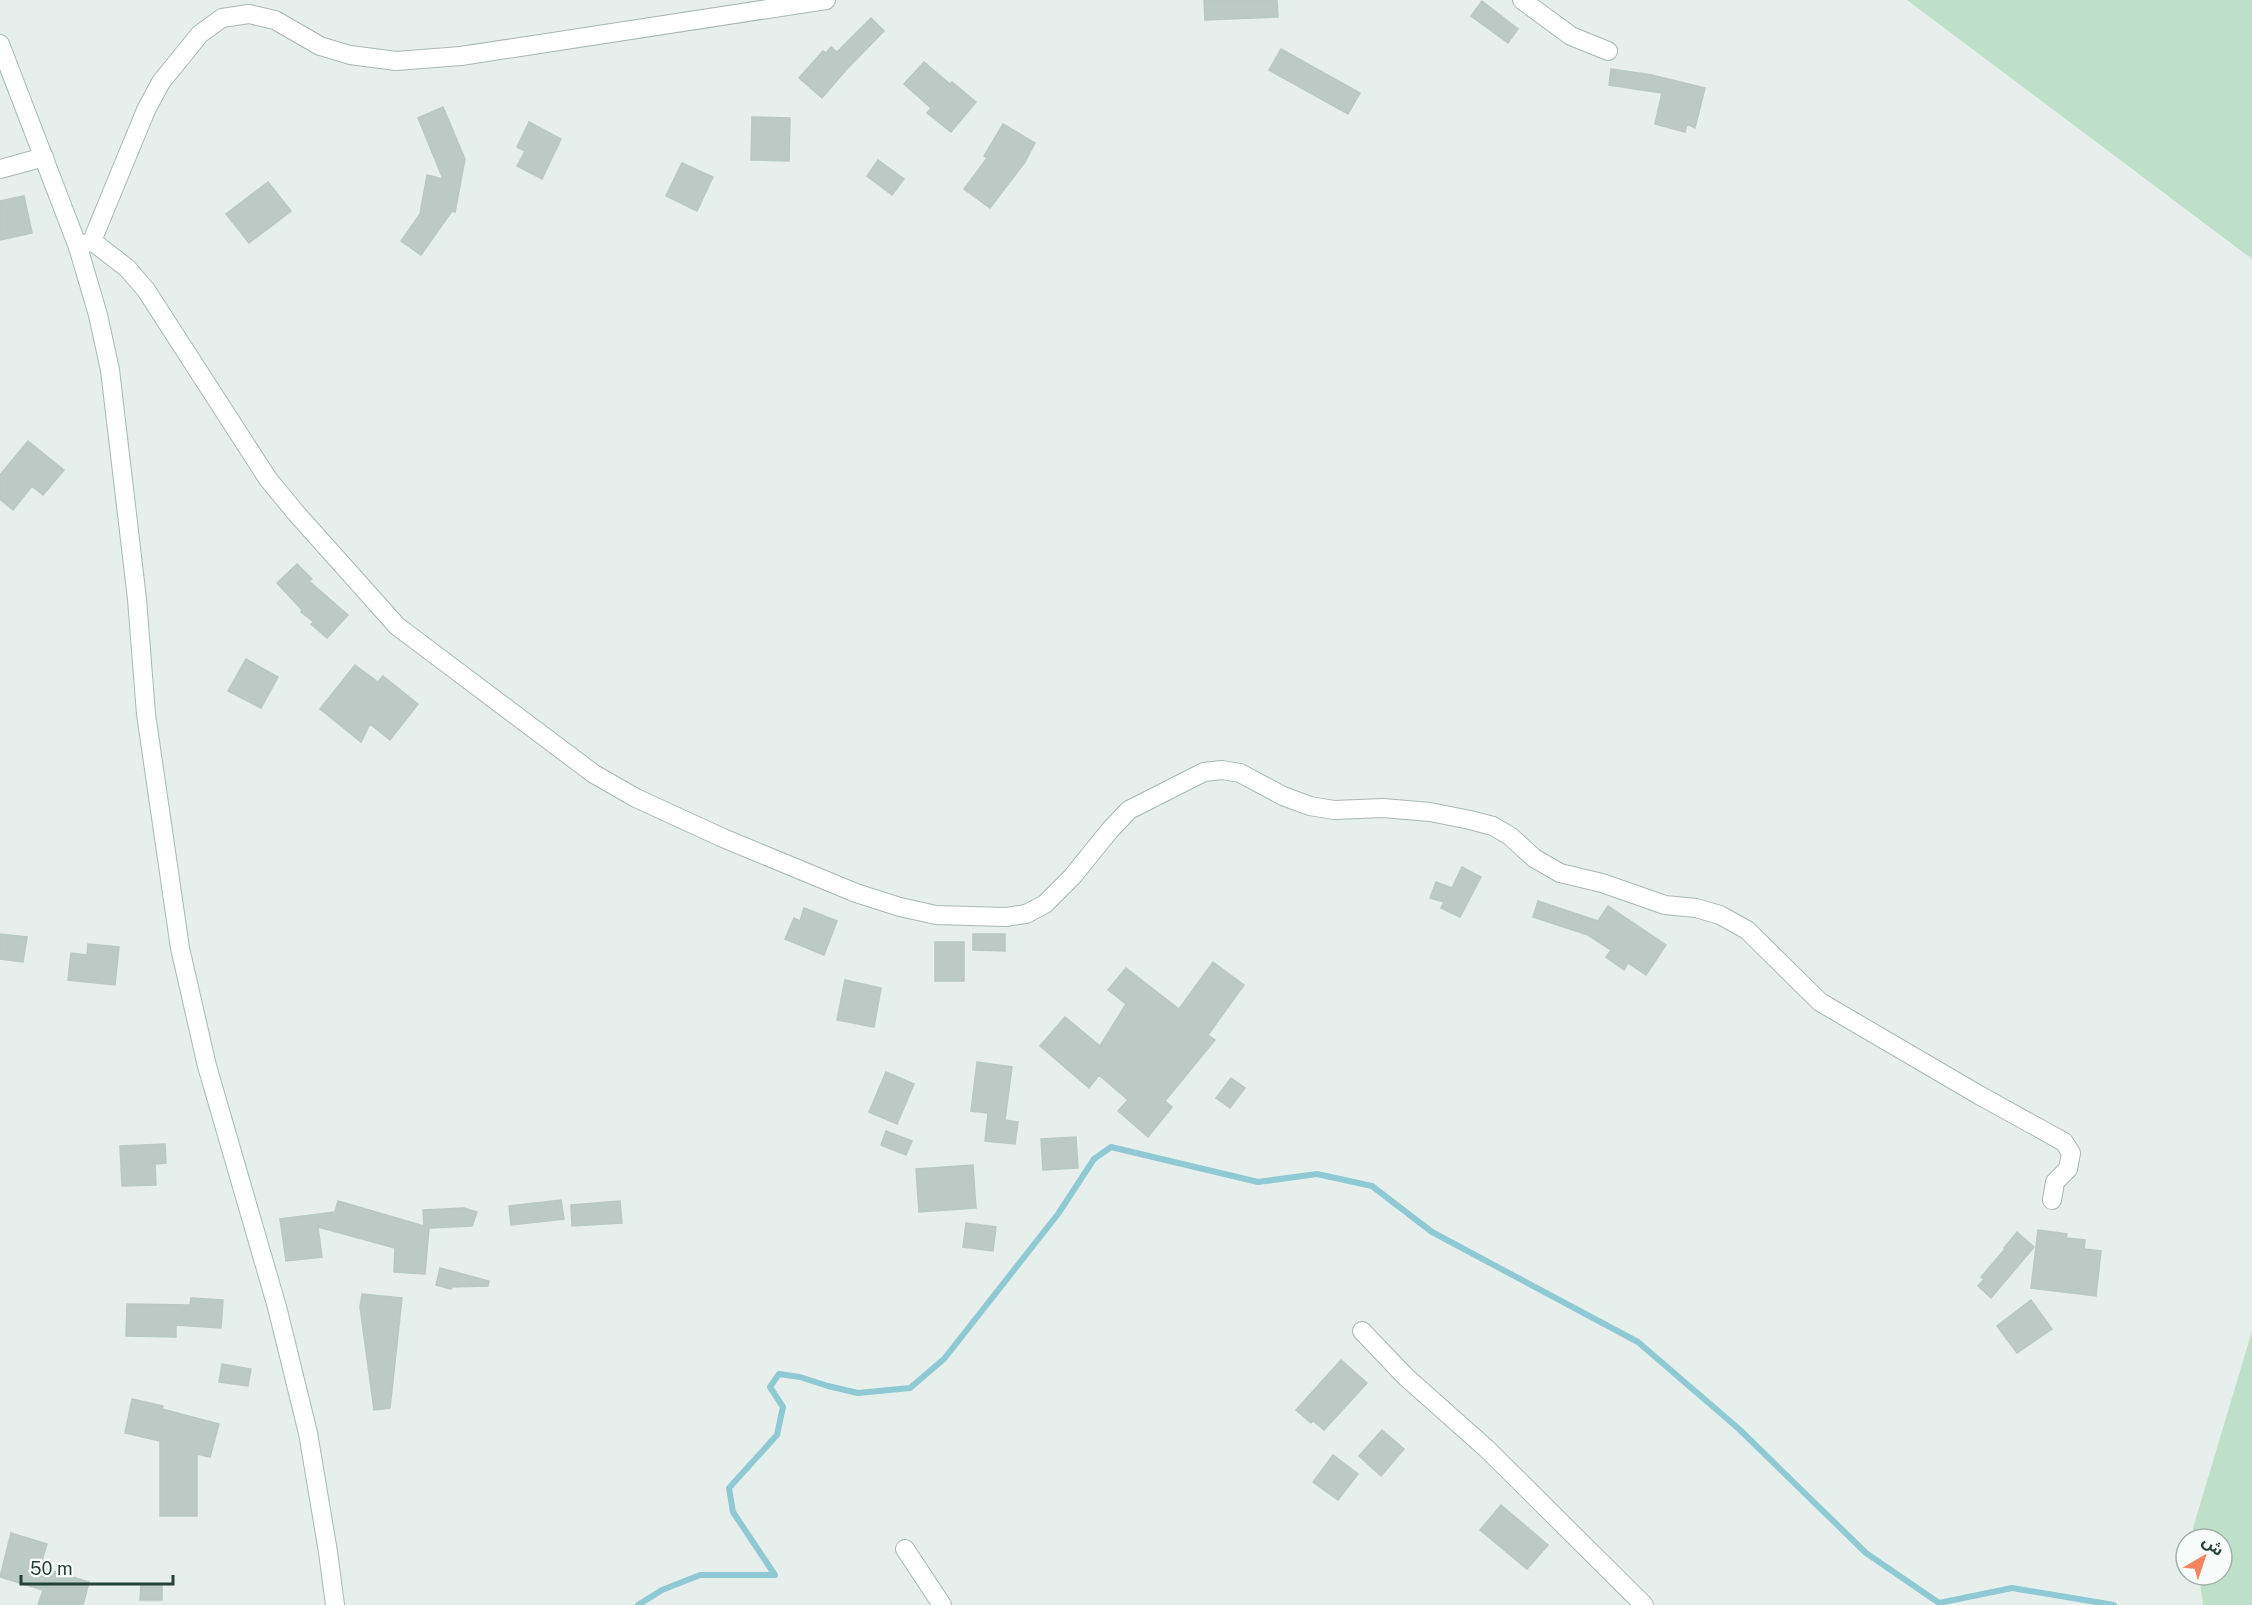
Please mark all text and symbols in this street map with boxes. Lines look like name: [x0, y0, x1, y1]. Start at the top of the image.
north arrow: [2174, 1527, 2234, 1587]
text: ش: [2199, 1531, 2228, 1560]
scale bar: [21, 1548, 172, 1586]
text: 50 m: [30, 1558, 73, 1579]

